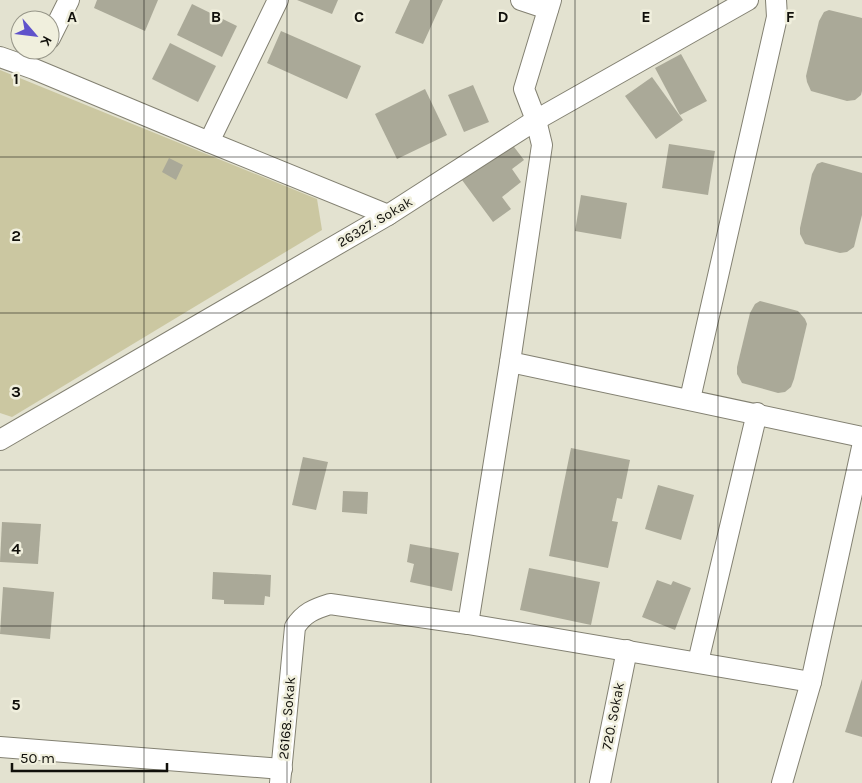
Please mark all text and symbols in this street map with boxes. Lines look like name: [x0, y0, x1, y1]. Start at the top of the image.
text: A: [67, 7, 77, 26]
text: B: [211, 7, 221, 26]
text: C: [354, 7, 364, 26]
text: D: [498, 7, 509, 26]
text: E: [641, 7, 651, 26]
text: F: [786, 7, 795, 26]
north arrow: [10, 10, 60, 60]
text: K: [36, 33, 56, 50]
text: 1: [13, 69, 19, 88]
street label: 26327. Sokak: [334, 193, 416, 251]
text: 2: [11, 226, 21, 245]
text: 3: [11, 382, 21, 401]
text: 4: [11, 539, 21, 558]
street label: 26168. Sokak: [275, 676, 299, 760]
street label: 720. Sokak: [598, 681, 628, 751]
text: 5: [11, 695, 21, 714]
scale bar: [12, 740, 168, 772]
text: 50 m: [20, 749, 55, 767]

